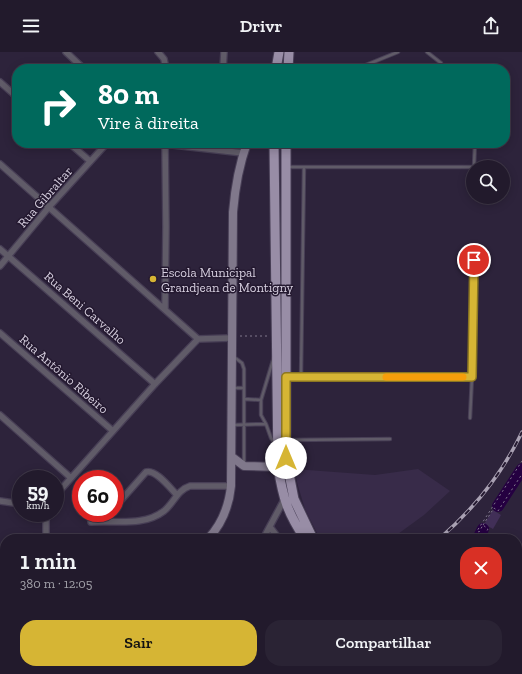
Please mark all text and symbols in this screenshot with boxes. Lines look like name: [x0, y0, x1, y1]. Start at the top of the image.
icon: menu: [20, 15, 42, 37]
text: Drivr: [240, 15, 282, 37]
icon: share: [480, 15, 502, 37]
text: 80 m: [98, 78, 159, 111]
icon: right: [32, 80, 84, 132]
text: Vire à direita: [98, 112, 199, 134]
map controls: [466, 160, 510, 204]
button: search: [466, 160, 510, 204]
street label: Rua Gibraltar: [14, 163, 76, 231]
pin: [457, 243, 491, 277]
icon: arrive: [463, 249, 485, 271]
place label: Escola Municipal Grandjean de Montigny: [161, 265, 294, 296]
street label: Rua Beni Carvalho: [41, 269, 129, 348]
marker: Escola Municipal Grandjean de Montigny: [148, 274, 158, 284]
street label: Rua Antônio Ribeiro: [17, 331, 112, 417]
position arrow: [265, 437, 307, 479]
speed limit sign: 60: [72, 470, 124, 522]
text: 59: [27, 479, 49, 503]
text: km/h: [27, 500, 49, 512]
text: 1 min: [20, 546, 76, 575]
button: close: [460, 547, 502, 589]
text: 380 m · 12:05: [20, 576, 93, 591]
button: Sair: [20, 620, 257, 666]
button: Compartilhar: [265, 620, 502, 666]

